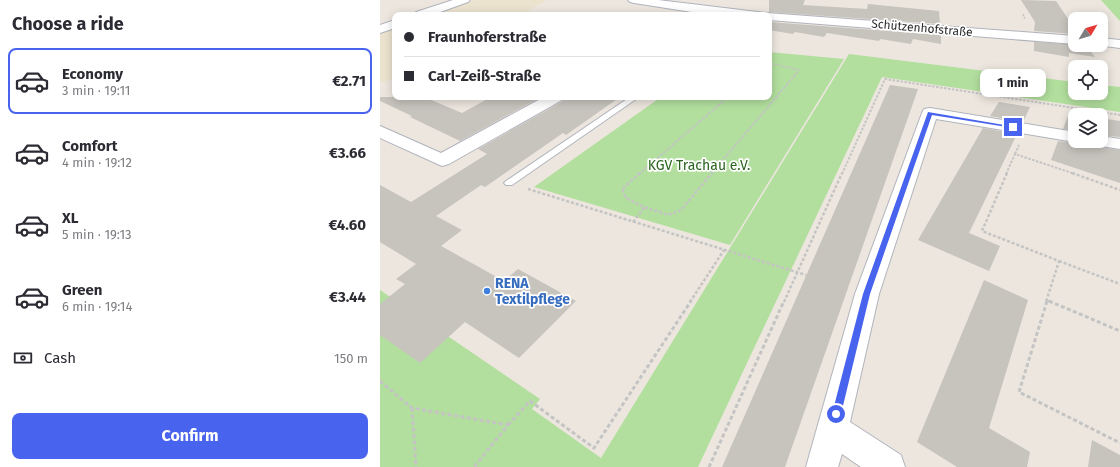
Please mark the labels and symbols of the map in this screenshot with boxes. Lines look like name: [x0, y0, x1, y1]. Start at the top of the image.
north arrow: [1068, 12, 1108, 52]
street label: Schützenhofstraße: [871, 17, 973, 39]
callout: 1 min: [980, 69, 1046, 97]
route end: [1004, 118, 1022, 136]
park label: KGV Trachau e.V.: [648, 157, 750, 174]
place label: RENA Textilpflege: [495, 275, 570, 308]
marker: RENA Textilpflege: [482, 286, 492, 296]
route start: [827, 405, 845, 423]

